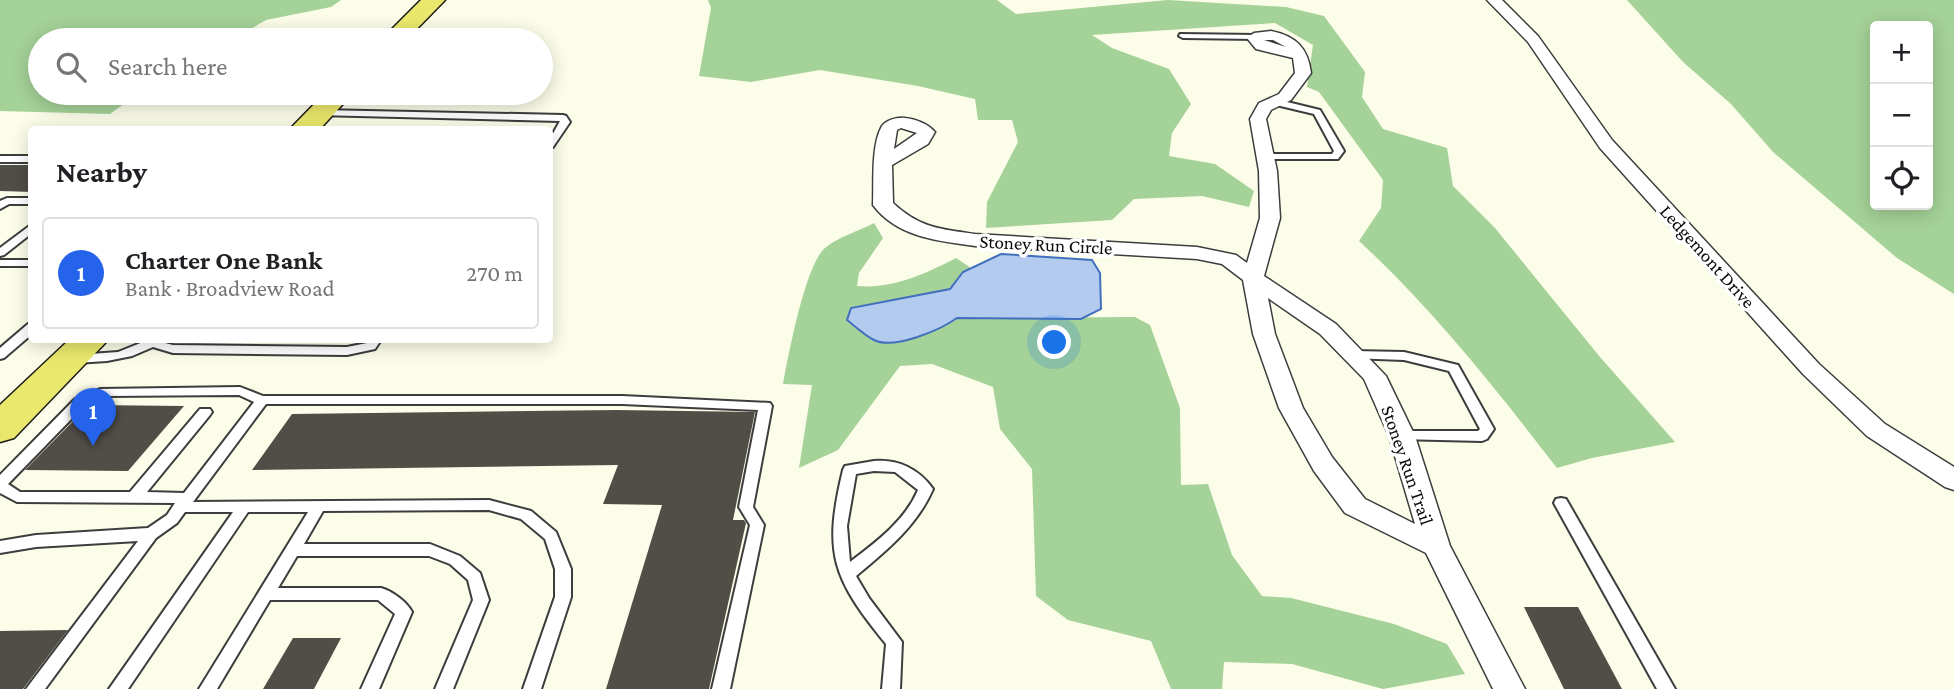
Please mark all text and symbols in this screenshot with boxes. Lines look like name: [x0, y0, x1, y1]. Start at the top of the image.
map controls: [1870, 21, 1933, 210]
button: +: [1870, 21, 1933, 84]
search box: [28, 28, 553, 105]
icon: search: [52, 48, 90, 86]
text: Search here: [108, 52, 227, 81]
button: −: [1870, 84, 1933, 147]
button: locate: [1870, 147, 1933, 210]
text: Nearby: [56, 155, 147, 188]
street label: Ledgemont Drive: [1656, 200, 1759, 312]
street label: Stoney Run Circle: [979, 231, 1113, 258]
text: Charter One Bank: [125, 246, 322, 275]
text: 1: [77, 260, 85, 286]
text: 270 m: [466, 260, 523, 286]
text: Bank · Broadview Road: [125, 275, 335, 301]
your location: [1037, 325, 1071, 359]
pin: 1: [70, 388, 116, 446]
street label: Stoney Run Trail: [1377, 403, 1438, 528]

